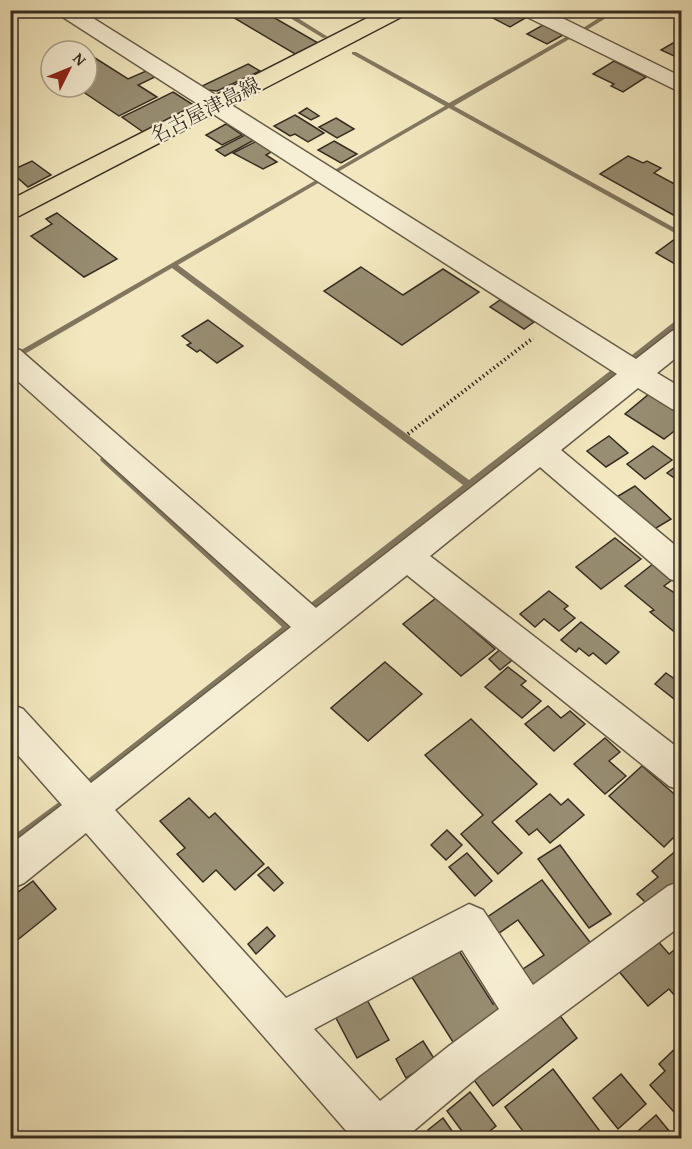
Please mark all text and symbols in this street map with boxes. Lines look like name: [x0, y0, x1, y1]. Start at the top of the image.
north arrow: [39, 39, 99, 99]
text: N: [68, 47, 93, 71]
street label: 名古屋津島線: [145, 69, 265, 150]

